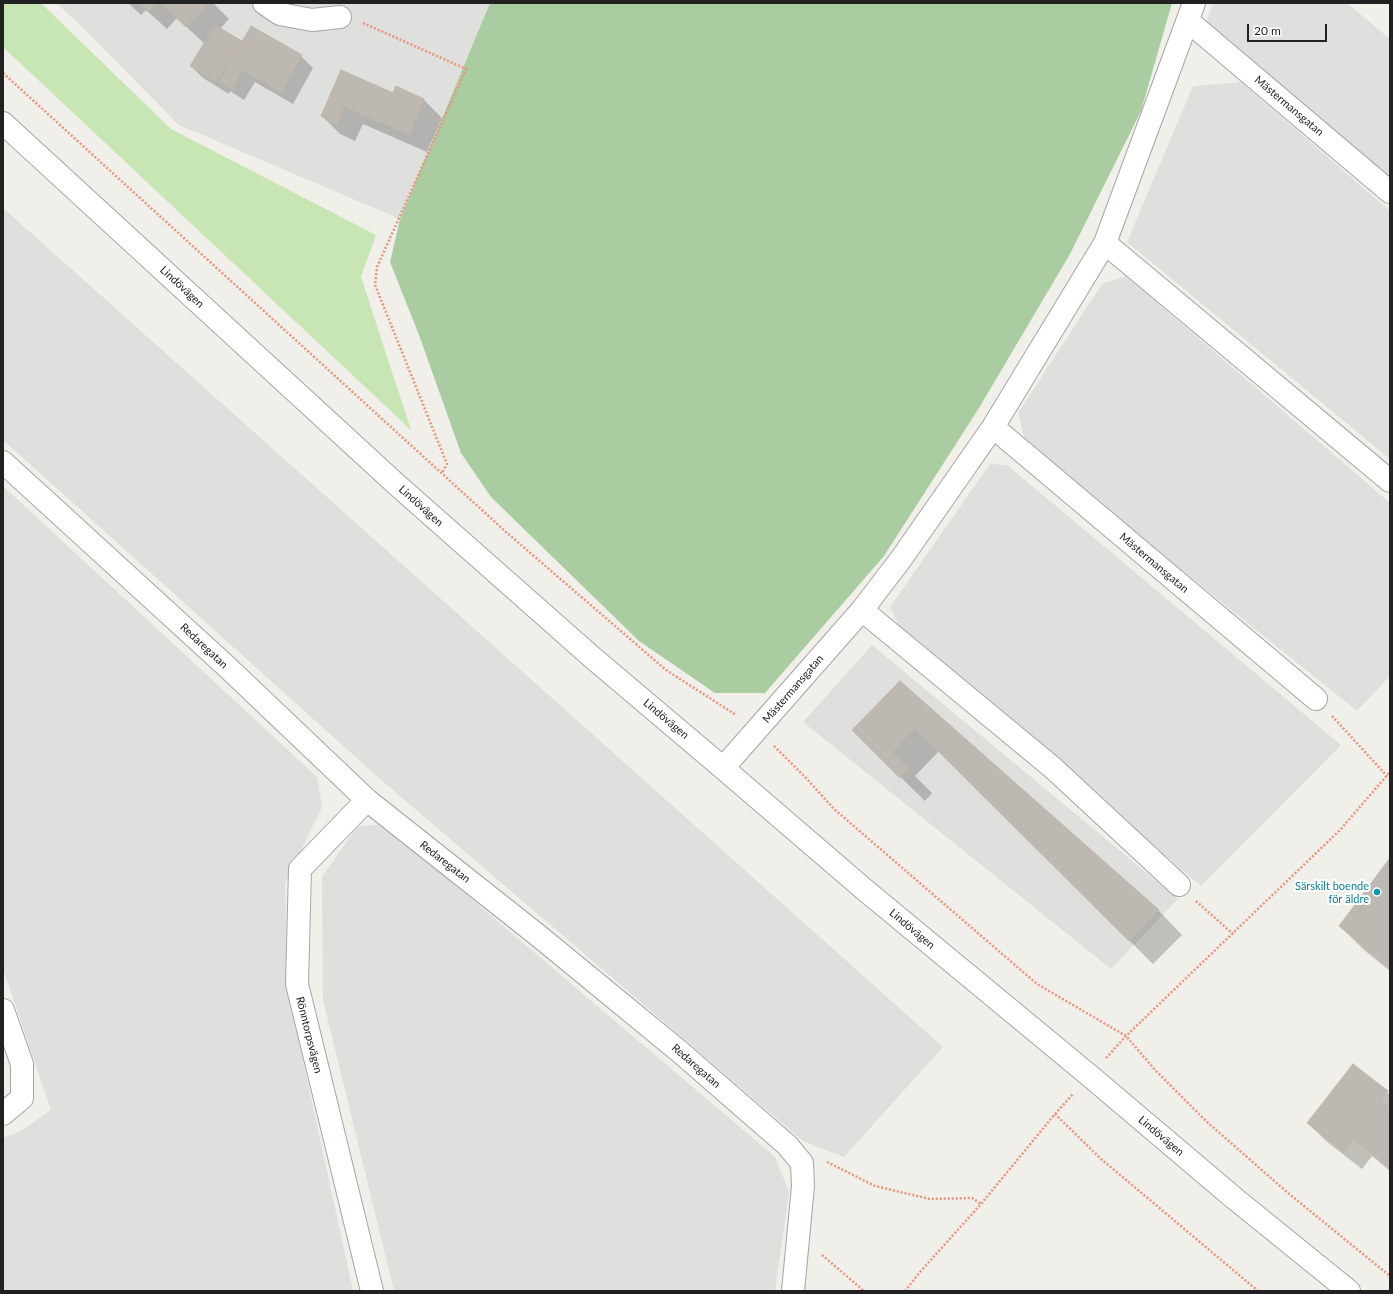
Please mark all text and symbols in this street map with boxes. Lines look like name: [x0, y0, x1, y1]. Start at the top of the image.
scale bar: [1249, 16, 1329, 42]
text: 20 m: [1254, 23, 1281, 38]
street label: Mästermansgatan: [1252, 73, 1326, 139]
street label: Lindövägen: [157, 263, 207, 311]
street label: Lindövägen: [396, 483, 446, 529]
street label: Mästermansgatan: [1117, 530, 1191, 596]
street label: Redaregatan: [177, 621, 231, 671]
street label: Mästermansgatan: [760, 652, 826, 726]
street label: Lindövägen: [641, 696, 691, 742]
street label: Redaregatan: [417, 838, 473, 886]
place label: Särskilt boende för äldre: [1295, 879, 1369, 905]
marker: Särskilt boende för äldre: [1372, 887, 1382, 897]
street label: Lindövägen: [887, 906, 937, 952]
street label: Rönntorpsvägen: [293, 995, 325, 1075]
street label: Redaregatan: [669, 1041, 723, 1091]
street label: Lindövägen: [1136, 1113, 1186, 1159]

